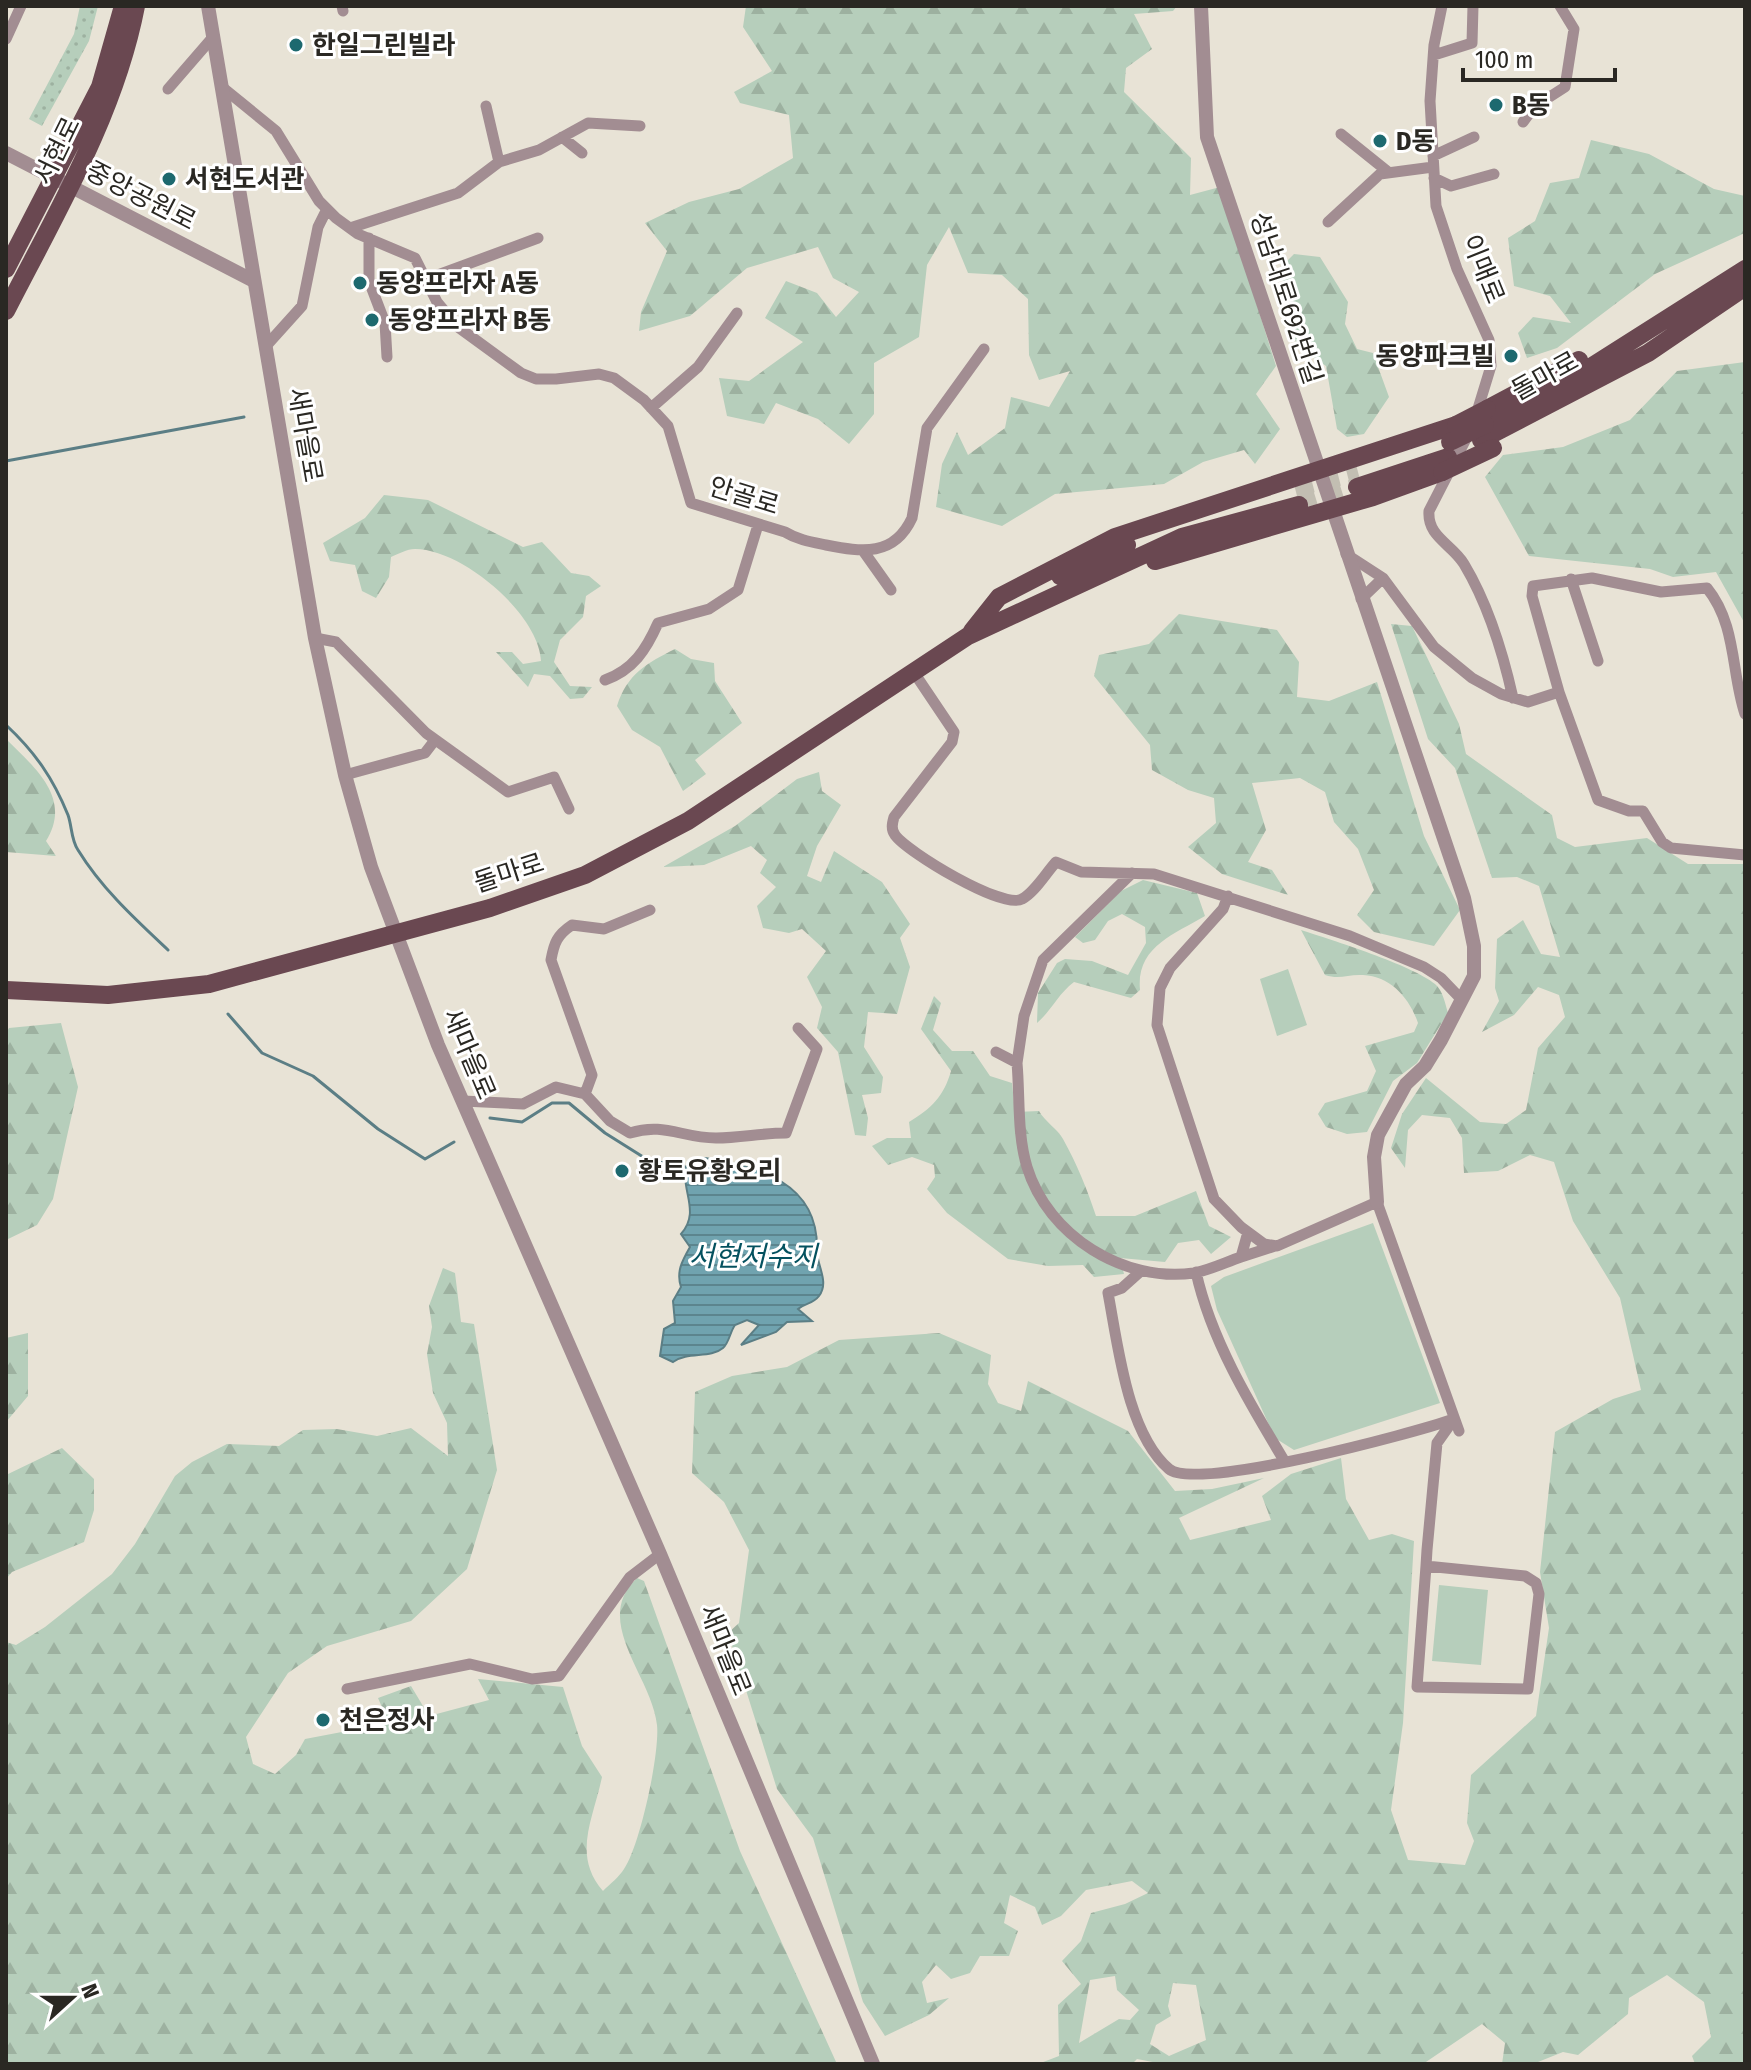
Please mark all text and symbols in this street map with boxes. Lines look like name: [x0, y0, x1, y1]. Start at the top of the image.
place label: 한일그린빌라: [312, 30, 456, 61]
scale bar: [1463, 32, 1615, 82]
marker: 한일그린빌라: [287, 36, 305, 54]
text: 100 m: [1475, 46, 1533, 74]
place label: B동: [1512, 90, 1550, 121]
marker: B동: [1487, 96, 1505, 114]
street label: 서현로: [27, 112, 87, 190]
place label: D동: [1396, 126, 1435, 157]
marker: D동: [1371, 132, 1389, 150]
street label: 중앙공원로: [81, 155, 201, 237]
place label: 서현도서관: [185, 164, 305, 195]
marker: 서현도서관: [160, 170, 178, 188]
street label: 성남대로692번길: [1243, 208, 1329, 388]
street label: 이매로: [1455, 230, 1511, 308]
place label: 동양프라자 A동: [376, 268, 539, 299]
marker: 동양프라자 A동: [351, 274, 369, 292]
place label: 동양프라자 B동: [388, 305, 551, 336]
marker: 동양프라자 B동: [363, 311, 381, 329]
place label: 동양파크빌: [1375, 341, 1495, 372]
street label: 돌마로: [1506, 345, 1584, 407]
marker: 동양파크빌: [1502, 347, 1520, 365]
street label: 새마을로: [281, 385, 329, 485]
street label: 안골로: [705, 471, 783, 521]
street label: 돌마로: [470, 847, 548, 899]
street label: 새마을로: [436, 1004, 502, 1104]
place label: 황토유황오리: [638, 1156, 782, 1187]
marker: 황토유황오리: [613, 1162, 631, 1180]
water label: 서현저수지: [689, 1240, 820, 1273]
street label: 새마을로: [693, 1600, 757, 1700]
place label: 천은정사: [339, 1705, 435, 1736]
marker: 천은정사: [314, 1711, 332, 1729]
north arrow: [32, 1958, 112, 2038]
text: N: [75, 1980, 105, 2002]

